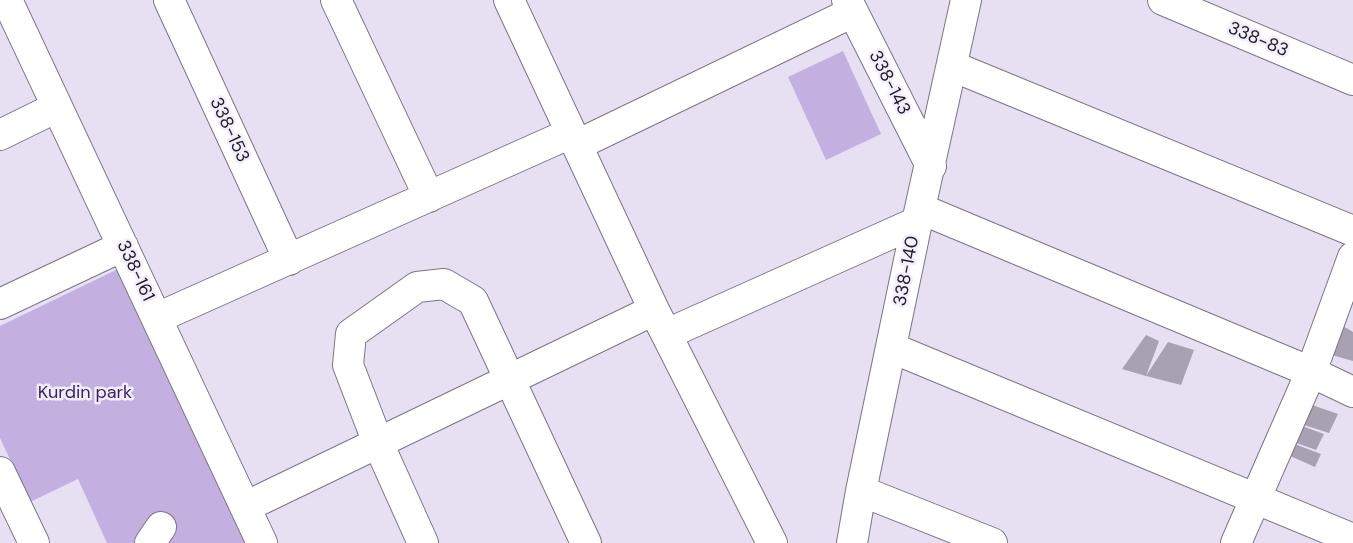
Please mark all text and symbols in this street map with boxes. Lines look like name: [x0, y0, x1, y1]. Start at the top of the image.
street label: 338-83: [1225, 18, 1291, 62]
street label: 338-143: [864, 47, 914, 119]
street label: 338-153: [205, 94, 253, 166]
street label: 338-140: [890, 234, 924, 308]
street label: 338-161: [112, 237, 158, 305]
park label: Kurdin park: [38, 382, 132, 404]

